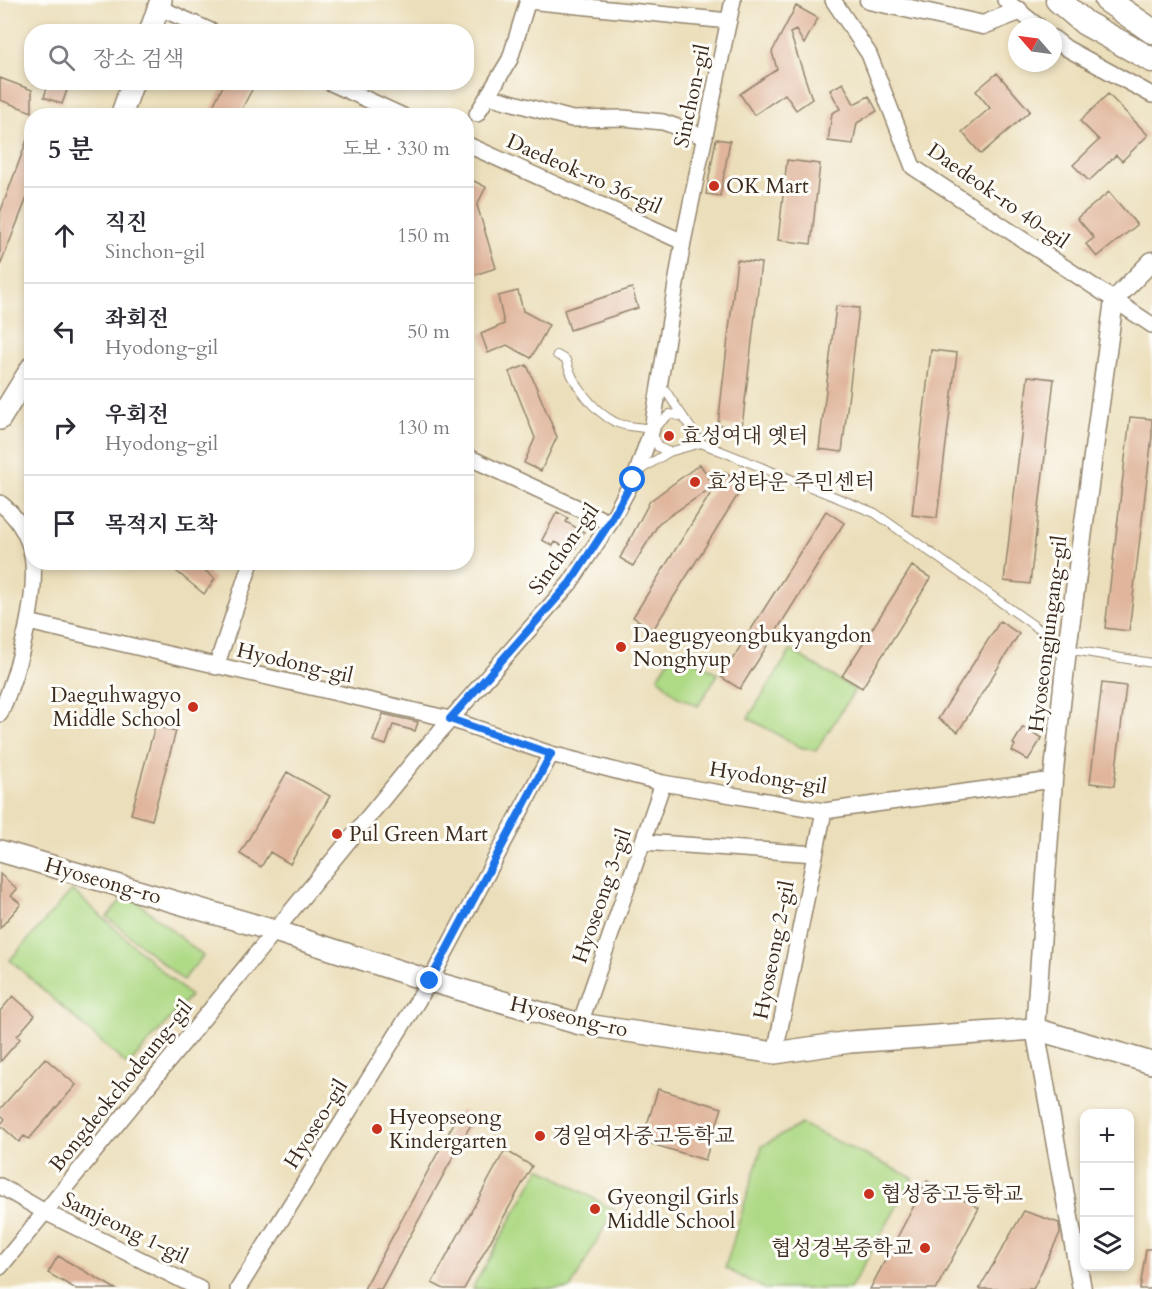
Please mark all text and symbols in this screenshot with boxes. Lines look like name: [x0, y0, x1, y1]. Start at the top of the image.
north arrow: [1008, 18, 1062, 72]
search box: [24, 24, 474, 90]
icon: search: [45, 41, 78, 74]
street label: Sinchon-gil: [667, 42, 717, 150]
text: 장소 검색: [93, 44, 184, 74]
street label: Daedeok-ro 36-gil: [502, 127, 666, 221]
text: 5 분: [48, 132, 93, 167]
text: 도보 · 330 m: [343, 135, 450, 162]
street label: Daedeok-ro 40-gil: [921, 136, 1075, 256]
place label: OK Mart: [726, 172, 809, 201]
marker: OK Mart: [707, 179, 721, 193]
text: 직진: [105, 208, 148, 238]
icon: ahead: [48, 219, 81, 252]
text: 150 m: [397, 222, 450, 249]
text: Sinchon-gil: [105, 238, 205, 265]
text: 좌회전: [105, 304, 169, 334]
icon: left: [48, 315, 81, 348]
text: 50 m: [407, 318, 450, 345]
text: Hyodong-gil: [105, 334, 218, 361]
text: 우회전: [105, 400, 169, 430]
icon: right: [48, 411, 81, 444]
text: 130 m: [397, 414, 450, 441]
place label: 효성여대 옛터: [681, 422, 808, 451]
marker: 효성여대 옛터: [662, 429, 676, 443]
text: Hyodong-gil: [105, 430, 218, 457]
route start: [619, 466, 645, 492]
place label: 효성타운 주민센터: [707, 468, 875, 497]
marker: 효성타운 주민센터: [688, 475, 702, 489]
street label: Sinchon-gil: [522, 498, 606, 600]
icon: arrive: [48, 507, 81, 540]
text: 목적지 도착: [105, 510, 217, 540]
street label: Hyoseongjungang-gil: [1022, 534, 1074, 734]
place label: Daegugyeongbukyangdon Nonghyup: [633, 621, 872, 674]
street label: Hyodong-gil: [234, 636, 356, 690]
marker: Daegugyeongbukyangdon Nonghyup: [614, 640, 628, 654]
place label: Daeguhwagyo Middle School: [50, 681, 181, 734]
marker: Daeguhwagyo Middle School: [186, 700, 200, 714]
street label: Hyodong-gil: [707, 754, 829, 802]
place label: Pul Green Mart: [349, 820, 488, 849]
street label: Hyoseong 3-gil: [565, 825, 639, 967]
marker: Pul Green Mart: [330, 827, 344, 841]
street label: Hyoseong-ro: [41, 851, 165, 911]
street label: Hyoseong 2-gil: [746, 878, 802, 1022]
route end: [416, 967, 442, 993]
street label: Hyoseong-ro: [507, 989, 631, 1045]
street label: Bongdeokchodeung-gil: [43, 994, 199, 1178]
street label: Hyoseo-gil: [277, 1074, 355, 1174]
place label: Hyeopseong Kindergarten: [389, 1103, 508, 1156]
map controls: [1080, 1109, 1134, 1271]
button: +: [1080, 1109, 1134, 1163]
marker: Hyeopseong Kindergarten: [370, 1122, 384, 1136]
place label: 경일여자중고등학교: [552, 1122, 735, 1151]
marker: 경일여자중고등학교: [533, 1129, 547, 1143]
button: −: [1080, 1163, 1134, 1217]
place label: 협성중고등학교: [881, 1180, 1023, 1209]
place label: Gyeongil Girls Middle School: [607, 1183, 739, 1236]
street label: Samjeong 1-gil: [57, 1185, 193, 1271]
marker: 협성중고등학교: [862, 1187, 876, 1201]
marker: Gyeongil Girls Middle School: [588, 1202, 602, 1216]
button: layers: [1080, 1217, 1134, 1271]
place label: 협성경복중학교: [771, 1234, 913, 1263]
marker: 협성경복중학교: [918, 1241, 932, 1255]

